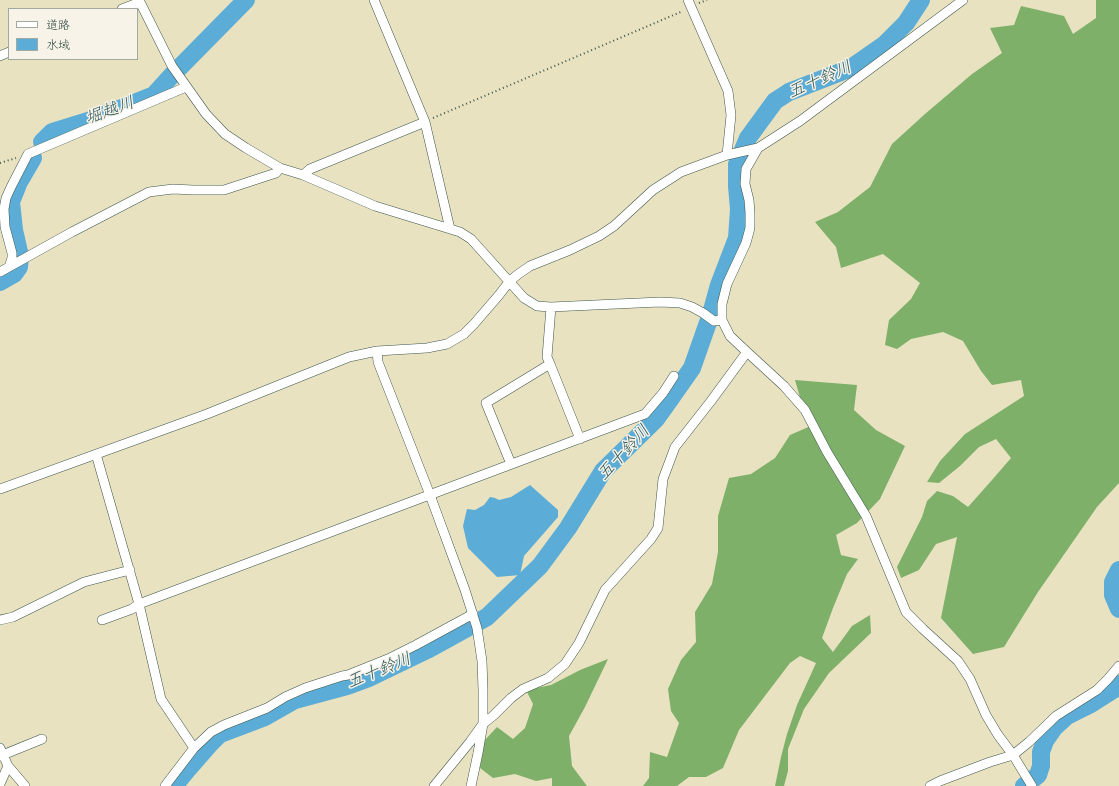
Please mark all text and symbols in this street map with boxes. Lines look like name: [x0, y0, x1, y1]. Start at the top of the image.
legend: [8, 8, 138, 60]
text: 道路: [46, 17, 70, 33]
text: 水域: [46, 37, 70, 53]
water label: 五十鈴川: [785, 57, 855, 103]
water label: 堀越川: [83, 93, 137, 129]
water label: 五十鈴川: [593, 421, 655, 485]
water label: 五十鈴川: [344, 649, 414, 693]

